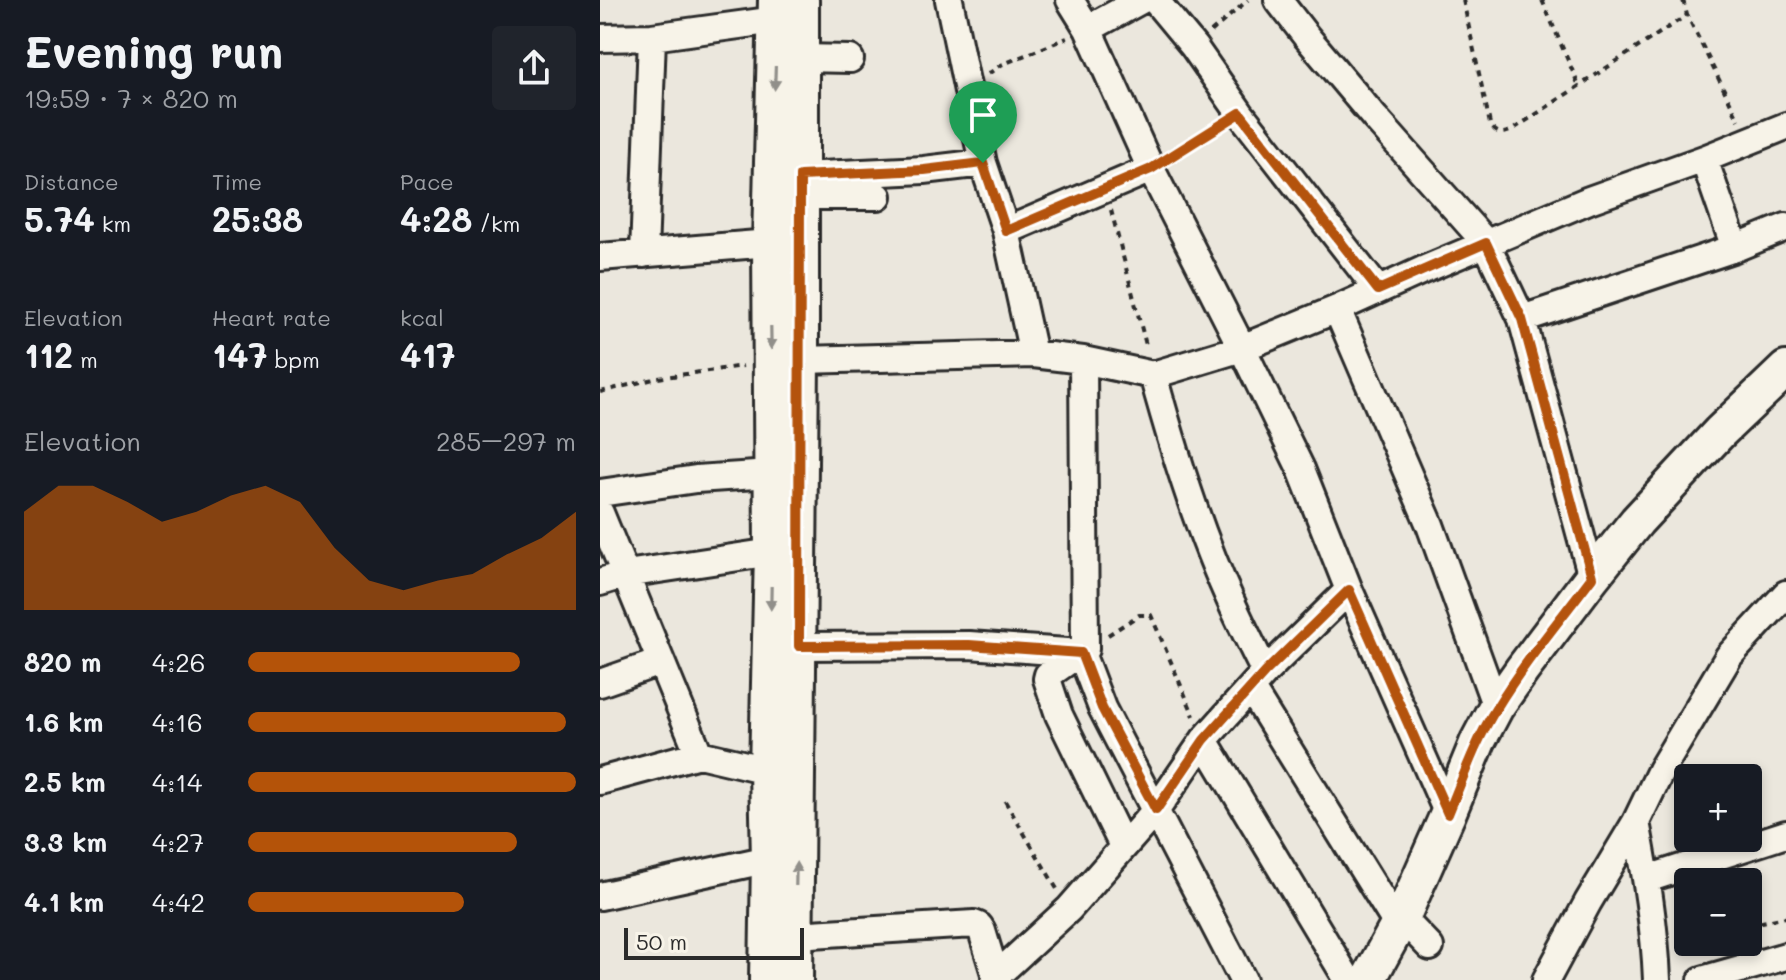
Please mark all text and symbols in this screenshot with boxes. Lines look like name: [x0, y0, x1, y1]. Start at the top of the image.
text: Evening run: [24, 22, 283, 79]
button: share: [492, 26, 576, 110]
one-way arrow: [768, 66, 781, 91]
text: 19:59 · 7 × 820 m: [24, 81, 238, 115]
pin: [949, 81, 1017, 163]
icon: arrive: [961, 93, 1005, 137]
text: Distance: [24, 167, 119, 196]
text: Time: [212, 167, 262, 196]
text: Pace: [400, 167, 454, 196]
text: 5.74: [24, 196, 95, 241]
text: 25:38: [212, 196, 303, 241]
text: 4:28: [400, 196, 472, 241]
text: km: [95, 209, 131, 238]
text: /km: [472, 209, 520, 238]
text: Elevation: [24, 303, 123, 332]
text: Heart rate: [212, 303, 331, 332]
text: kcal: [400, 303, 444, 332]
one-way arrow: [765, 326, 777, 351]
text: 112: [24, 332, 73, 377]
text: 147: [212, 332, 268, 377]
text: 417: [400, 332, 456, 377]
text: m: [73, 345, 98, 374]
text: bpm: [268, 345, 320, 374]
text: Elevation: [24, 424, 141, 458]
text: 285–297 m: [436, 424, 576, 458]
one-way arrow: [764, 586, 777, 611]
text: 820 m: [24, 645, 101, 679]
text: 4:26: [152, 645, 206, 679]
text: 1.6 km: [24, 705, 103, 739]
text: 4:16: [152, 705, 203, 739]
map controls: [1674, 764, 1762, 956]
button: +: [1674, 764, 1762, 852]
text: 2.5 km: [24, 765, 106, 799]
text: 4:14: [152, 765, 202, 799]
text: 3.3 km: [24, 825, 107, 859]
text: 4:27: [152, 825, 204, 859]
one-way arrow: [790, 861, 802, 886]
button: −: [1674, 868, 1762, 956]
text: 4.1 km: [24, 885, 104, 919]
text: 4:42: [152, 885, 205, 919]
scale bar: [624, 924, 804, 960]
text: 50 m: [636, 927, 687, 956]

